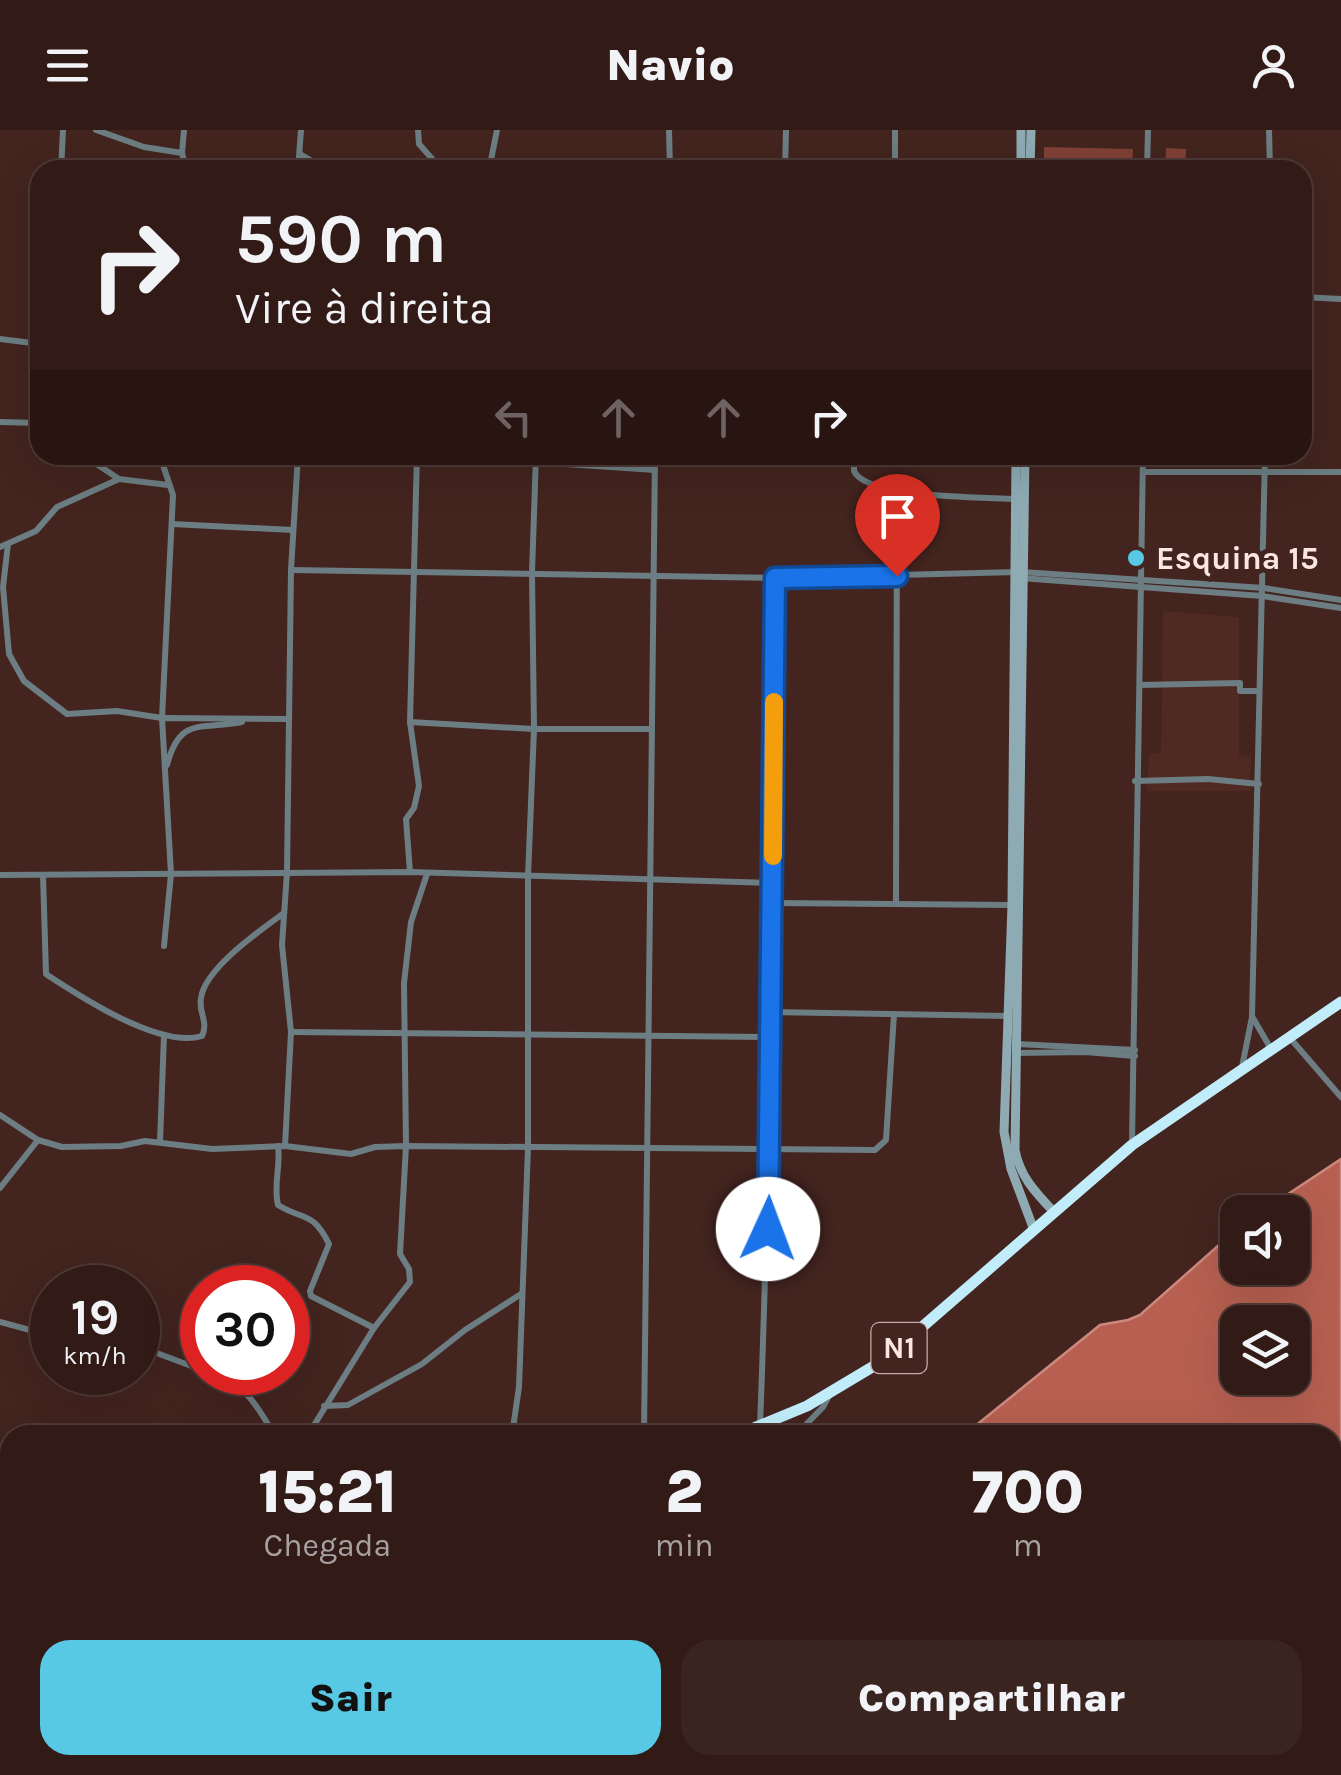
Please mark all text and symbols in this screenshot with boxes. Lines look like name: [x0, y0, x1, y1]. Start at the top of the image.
icon: menu: [40, 38, 95, 93]
icon: person: [1246, 38, 1301, 93]
text: Navio: [606, 39, 735, 91]
text: 590 m: [235, 198, 447, 280]
icon: right: [70, 200, 200, 330]
text: Vire à direita: [235, 282, 494, 334]
icon: left: [486, 390, 541, 445]
icon: ahead: [591, 390, 646, 445]
icon: ahead: [696, 390, 751, 445]
icon: right: [801, 390, 856, 445]
pin: [855, 474, 940, 577]
icon: arrive: [870, 489, 925, 544]
place label: Esquina 15: [1156, 540, 1319, 577]
marker: Esquina 15: [1125, 547, 1147, 569]
position arrow: [716, 1177, 820, 1281]
map controls: [1220, 1195, 1310, 1395]
button: sound: [1220, 1195, 1310, 1285]
speed limit sign: 30: [180, 1265, 310, 1395]
text: 19: [71, 1288, 119, 1347]
button: layers: [1220, 1305, 1310, 1395]
road number: N1: [872, 1323, 926, 1373]
text: km/h: [63, 1341, 127, 1370]
text: 15:21: [258, 1457, 397, 1527]
text: 2: [665, 1457, 703, 1527]
text: 700: [972, 1457, 1084, 1527]
text: Chegada: [264, 1527, 391, 1564]
text: min: [655, 1527, 714, 1564]
text: m: [1013, 1527, 1043, 1564]
button: Sair: [40, 1640, 661, 1755]
button: Compartilhar: [681, 1640, 1302, 1755]

